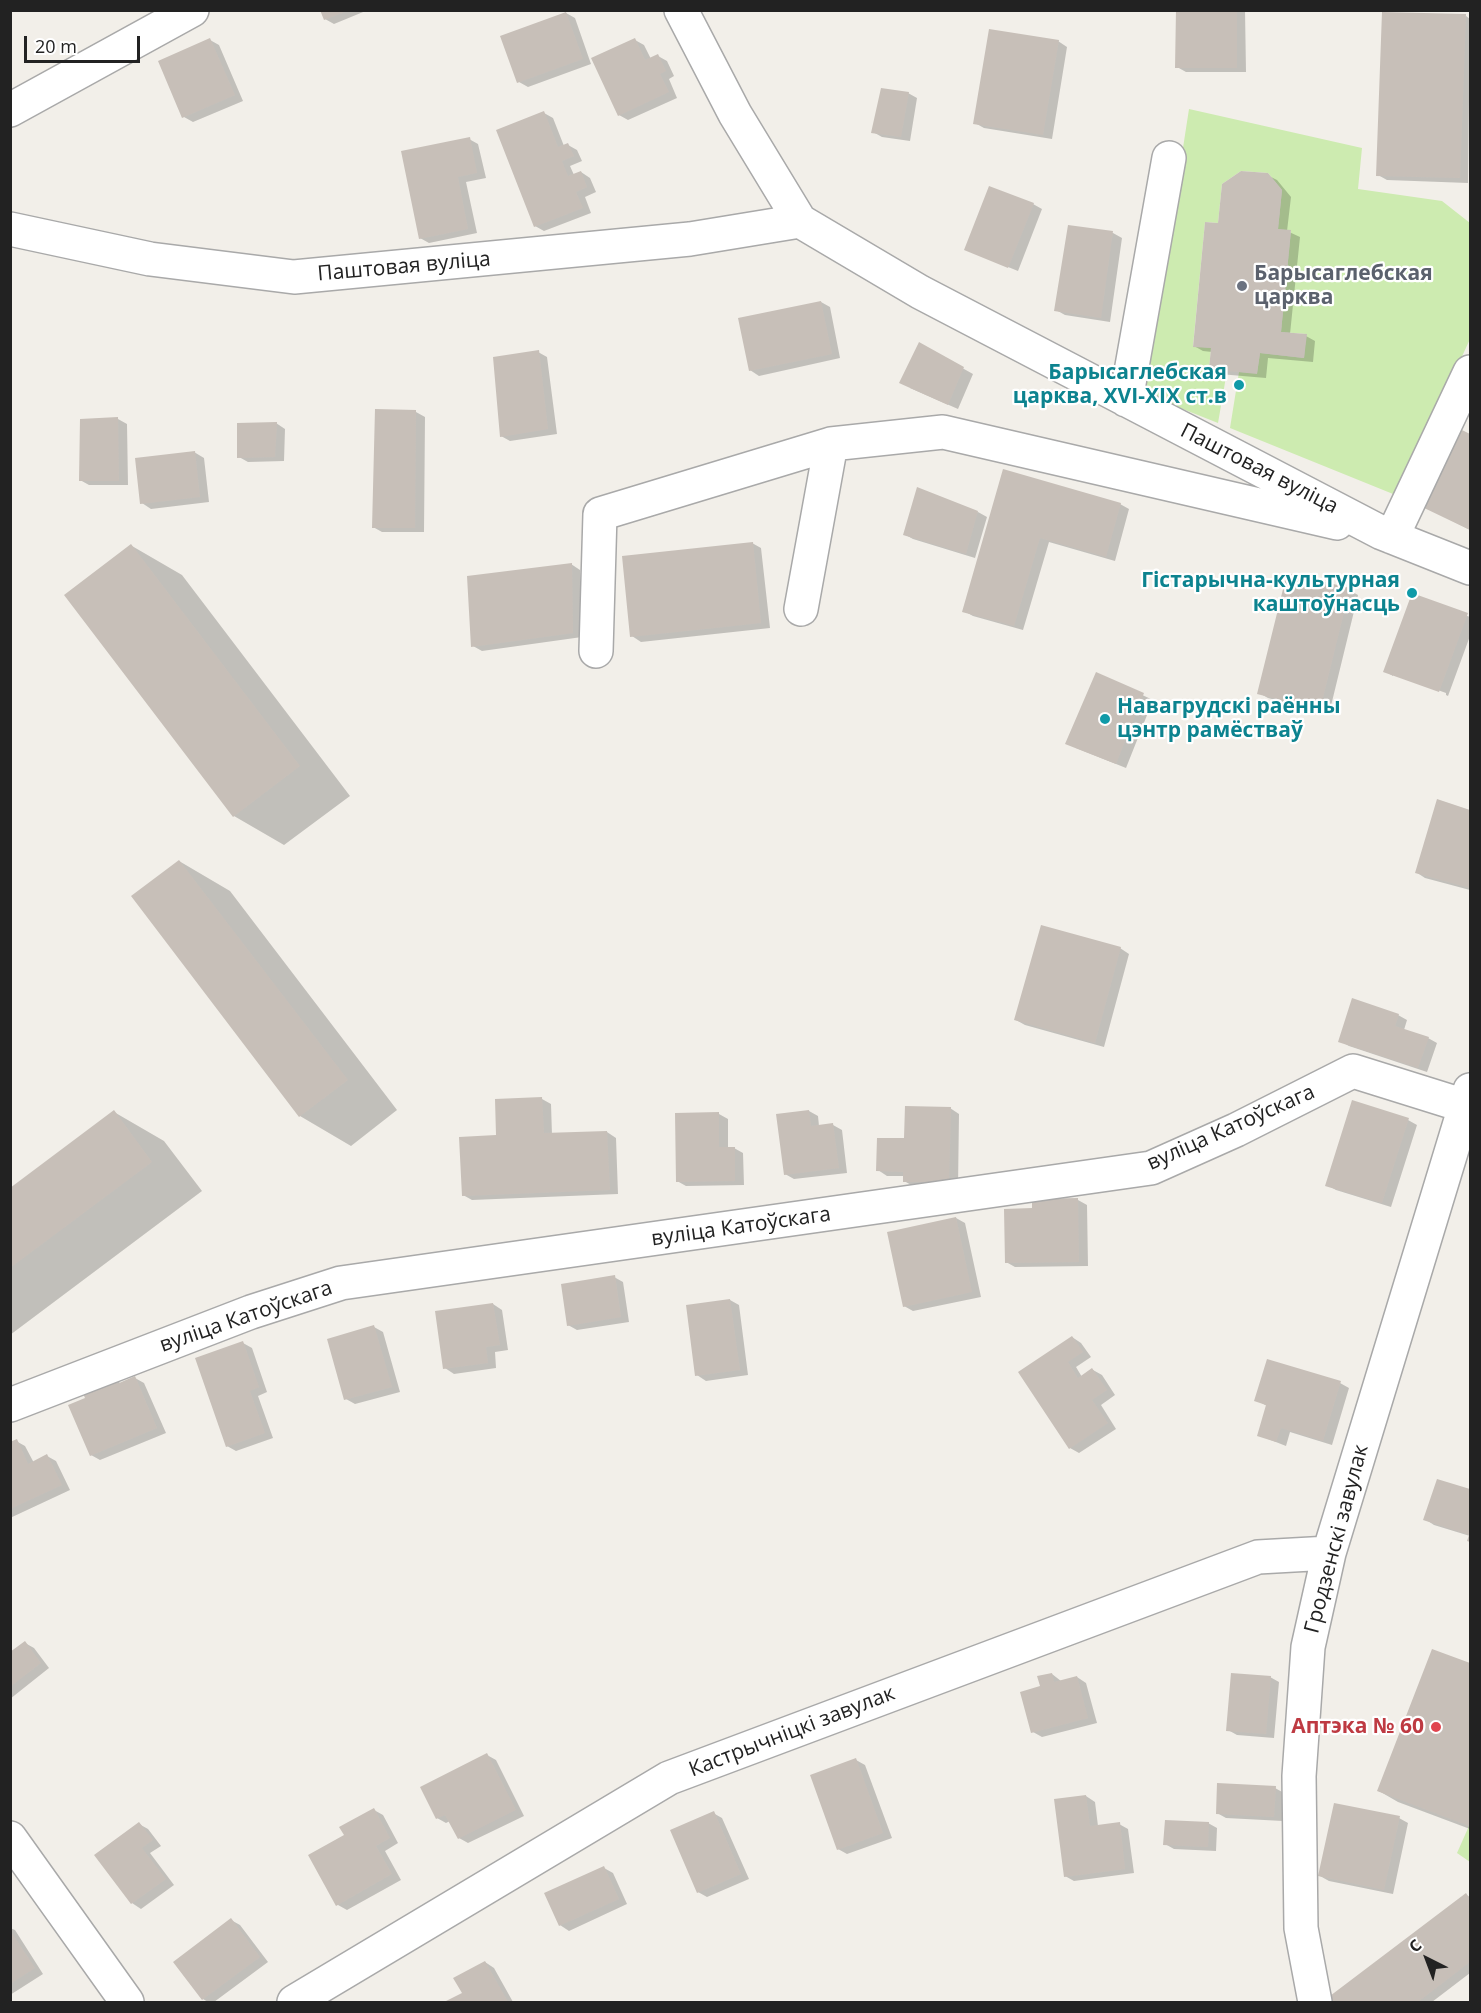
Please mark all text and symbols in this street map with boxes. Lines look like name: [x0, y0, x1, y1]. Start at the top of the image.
scale bar: [27, 24, 142, 62]
text: 20 m: [35, 34, 77, 58]
street label: Паштовая вуліца: [316, 247, 492, 287]
place label: Барысаглебская царква: [1254, 261, 1433, 311]
marker: Барысаглебская царква: [1235, 279, 1249, 293]
place label: Барысаглебская царква, XVI-XIX ст.в: [1013, 360, 1227, 410]
marker: Барысаглебская царква, XVI-XIX ст.в: [1232, 378, 1246, 392]
street label: Паштовая вуліца: [1176, 418, 1342, 520]
place label: Гістарычна-культурная каштоўнасць: [1141, 568, 1400, 618]
marker: Гістарычна-культурная каштоўнасць: [1405, 586, 1419, 600]
place label: Навагрудскі раённы цэнтр рамёстваў: [1117, 694, 1341, 744]
marker: Навагрудскі раённы цэнтр рамёстваў: [1098, 712, 1112, 726]
street label: вуліца Катоўскага: [1143, 1080, 1319, 1176]
street label: вуліца Катоўскага: [650, 1202, 832, 1252]
street label: вуліца Катоўскага: [156, 1276, 336, 1358]
street label: Гродзенскі завулак: [1300, 1442, 1374, 1636]
street label: Кастрычніцкі завулак: [686, 1681, 898, 1783]
place label: Аптэка № 60: [1291, 1714, 1424, 1740]
marker: Аптэка № 60: [1429, 1720, 1443, 1734]
north arrow: [1397, 1929, 1457, 1989]
text: С: [1404, 1934, 1426, 1957]

